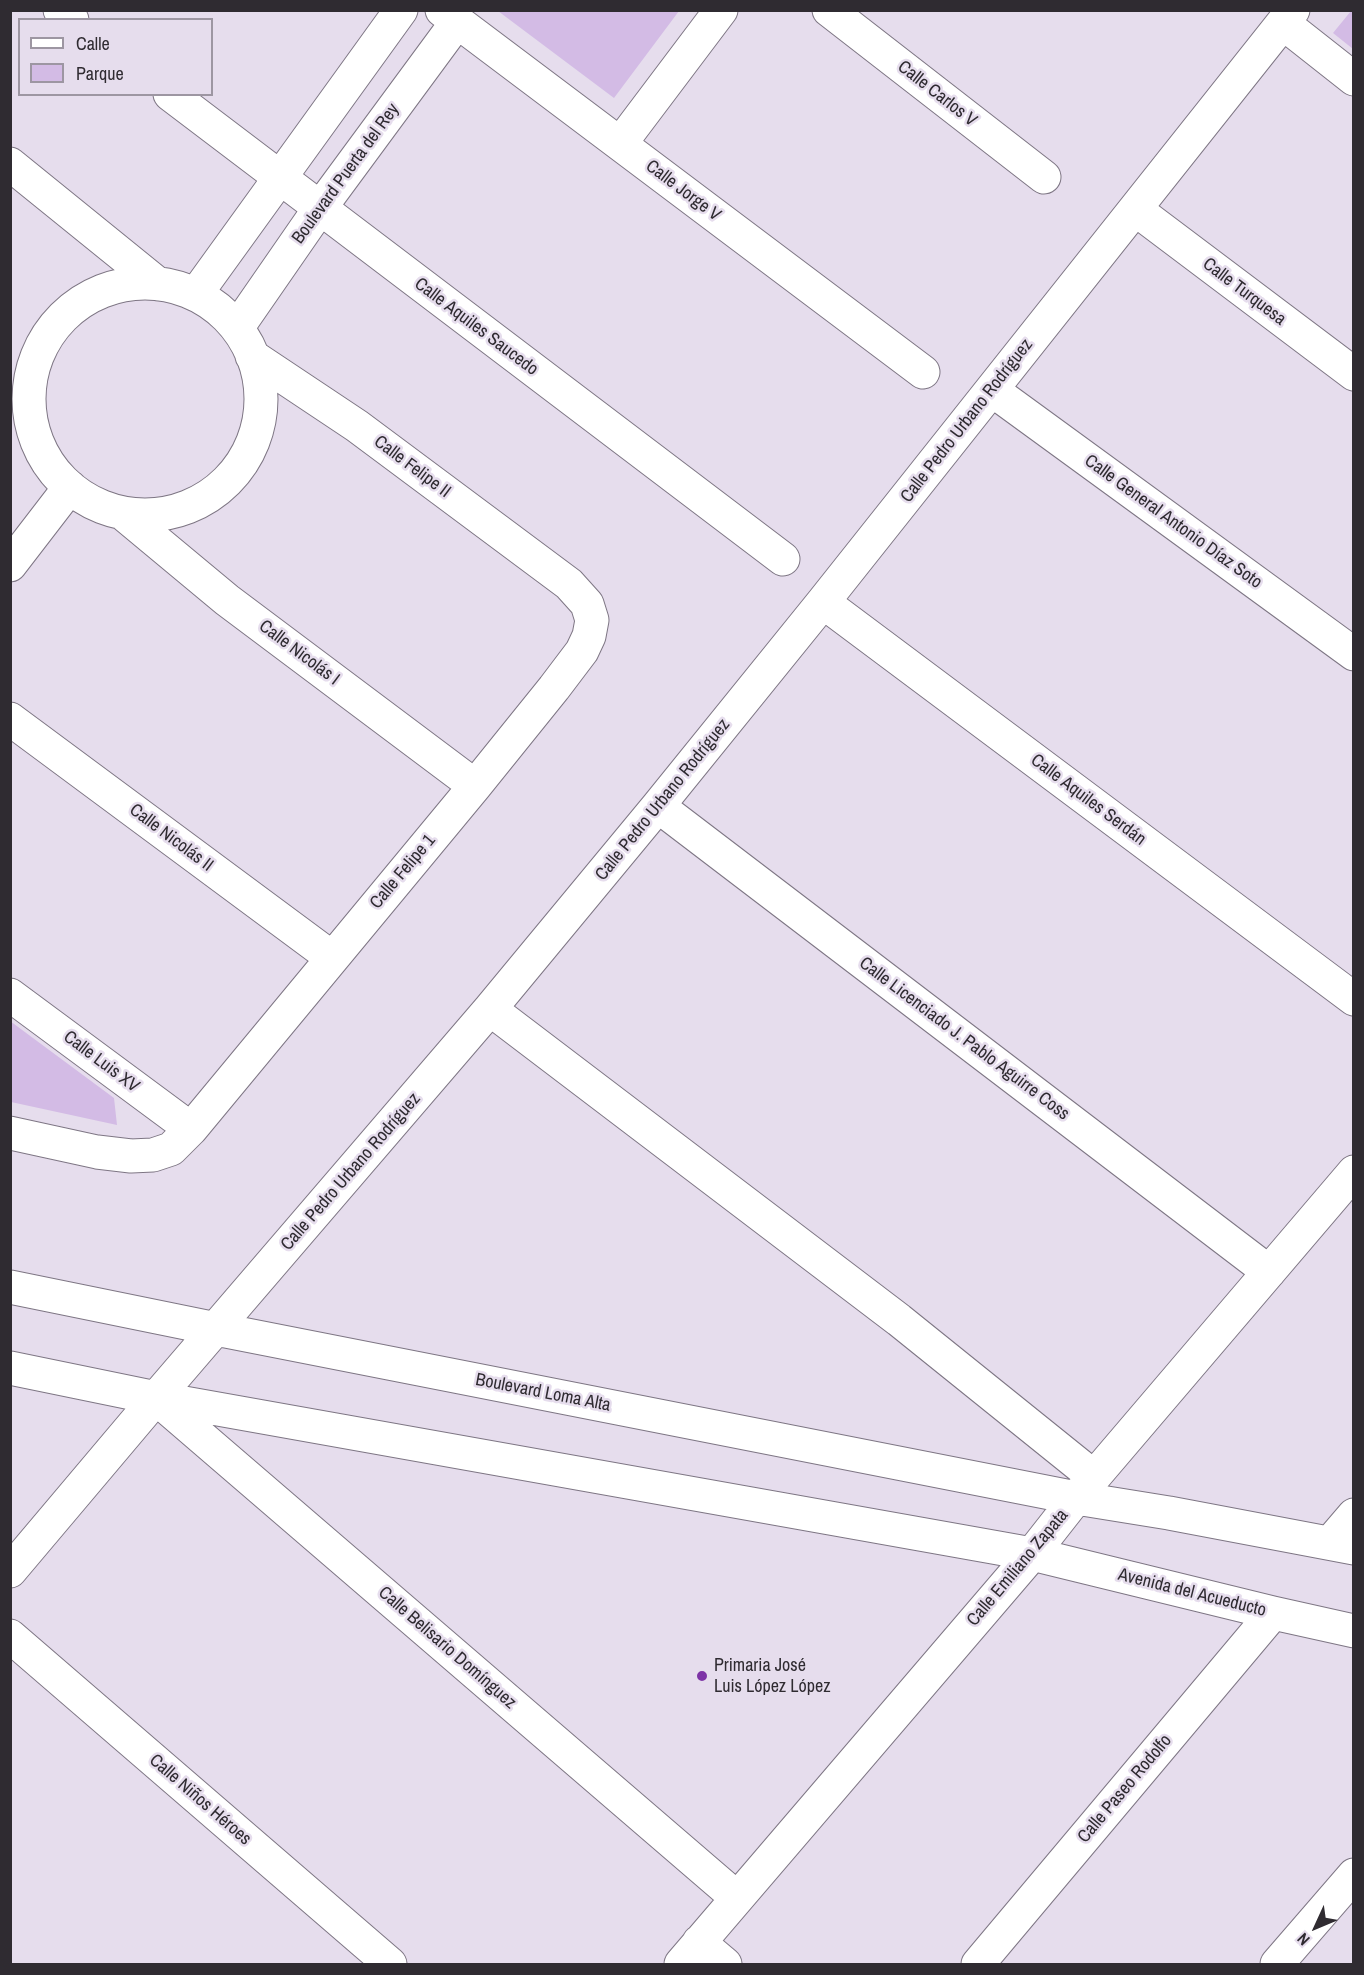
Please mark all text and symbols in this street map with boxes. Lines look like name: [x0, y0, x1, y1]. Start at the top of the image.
legend: [18, 18, 213, 96]
text: Calle: [76, 31, 110, 56]
street label: Calle Carlos V: [893, 56, 981, 132]
text: Parque: [76, 61, 124, 86]
street label: Boulevard Puerta del Rey: [288, 100, 404, 248]
street label: Calle Jorge V: [641, 156, 725, 226]
street label: Calle Turquesa: [1198, 254, 1290, 330]
street label: Calle Aquiles Saucedo: [410, 273, 542, 381]
street label: Calle Pedro Urbano Rodríguez: [896, 335, 1038, 507]
street label: Calle Felipe II: [369, 431, 455, 503]
street label: Calle General Antonio Díaz Soto: [1080, 450, 1266, 594]
street label: Calle Nicolás I: [255, 616, 343, 690]
street label: Calle Pedro Urbano Rodríguez: [591, 715, 735, 885]
street label: Calle Aquiles Serdán: [1026, 750, 1150, 850]
street label: Calle Nicolás II: [125, 800, 217, 876]
street label: Calle Felipe 1: [366, 830, 440, 914]
street label: Calle Licenciado J. Pablo Aguirre Coss: [855, 953, 1073, 1125]
street label: Calle Luis XV: [59, 1026, 143, 1098]
street label: Calle Pedro Urbano Rodríguez: [277, 1089, 425, 1255]
street label: Boulevard Loma Alta: [474, 1369, 612, 1417]
street label: Calle Emiliano Zapata: [963, 1505, 1073, 1631]
street label: Avenida del Acueducto: [1116, 1564, 1268, 1622]
street label: Calle Belisario Domínguez: [374, 1582, 520, 1714]
place label: Primaria José Luis López López: [714, 1655, 831, 1698]
marker: Primaria José Luis López López: [695, 1669, 709, 1683]
street label: Calle Paseo Rodolfo: [1073, 1731, 1177, 1847]
street label: Calle Niños Héroes: [145, 1750, 255, 1850]
north arrow: [1286, 1897, 1346, 1957]
text: N: [1292, 1928, 1314, 1951]

